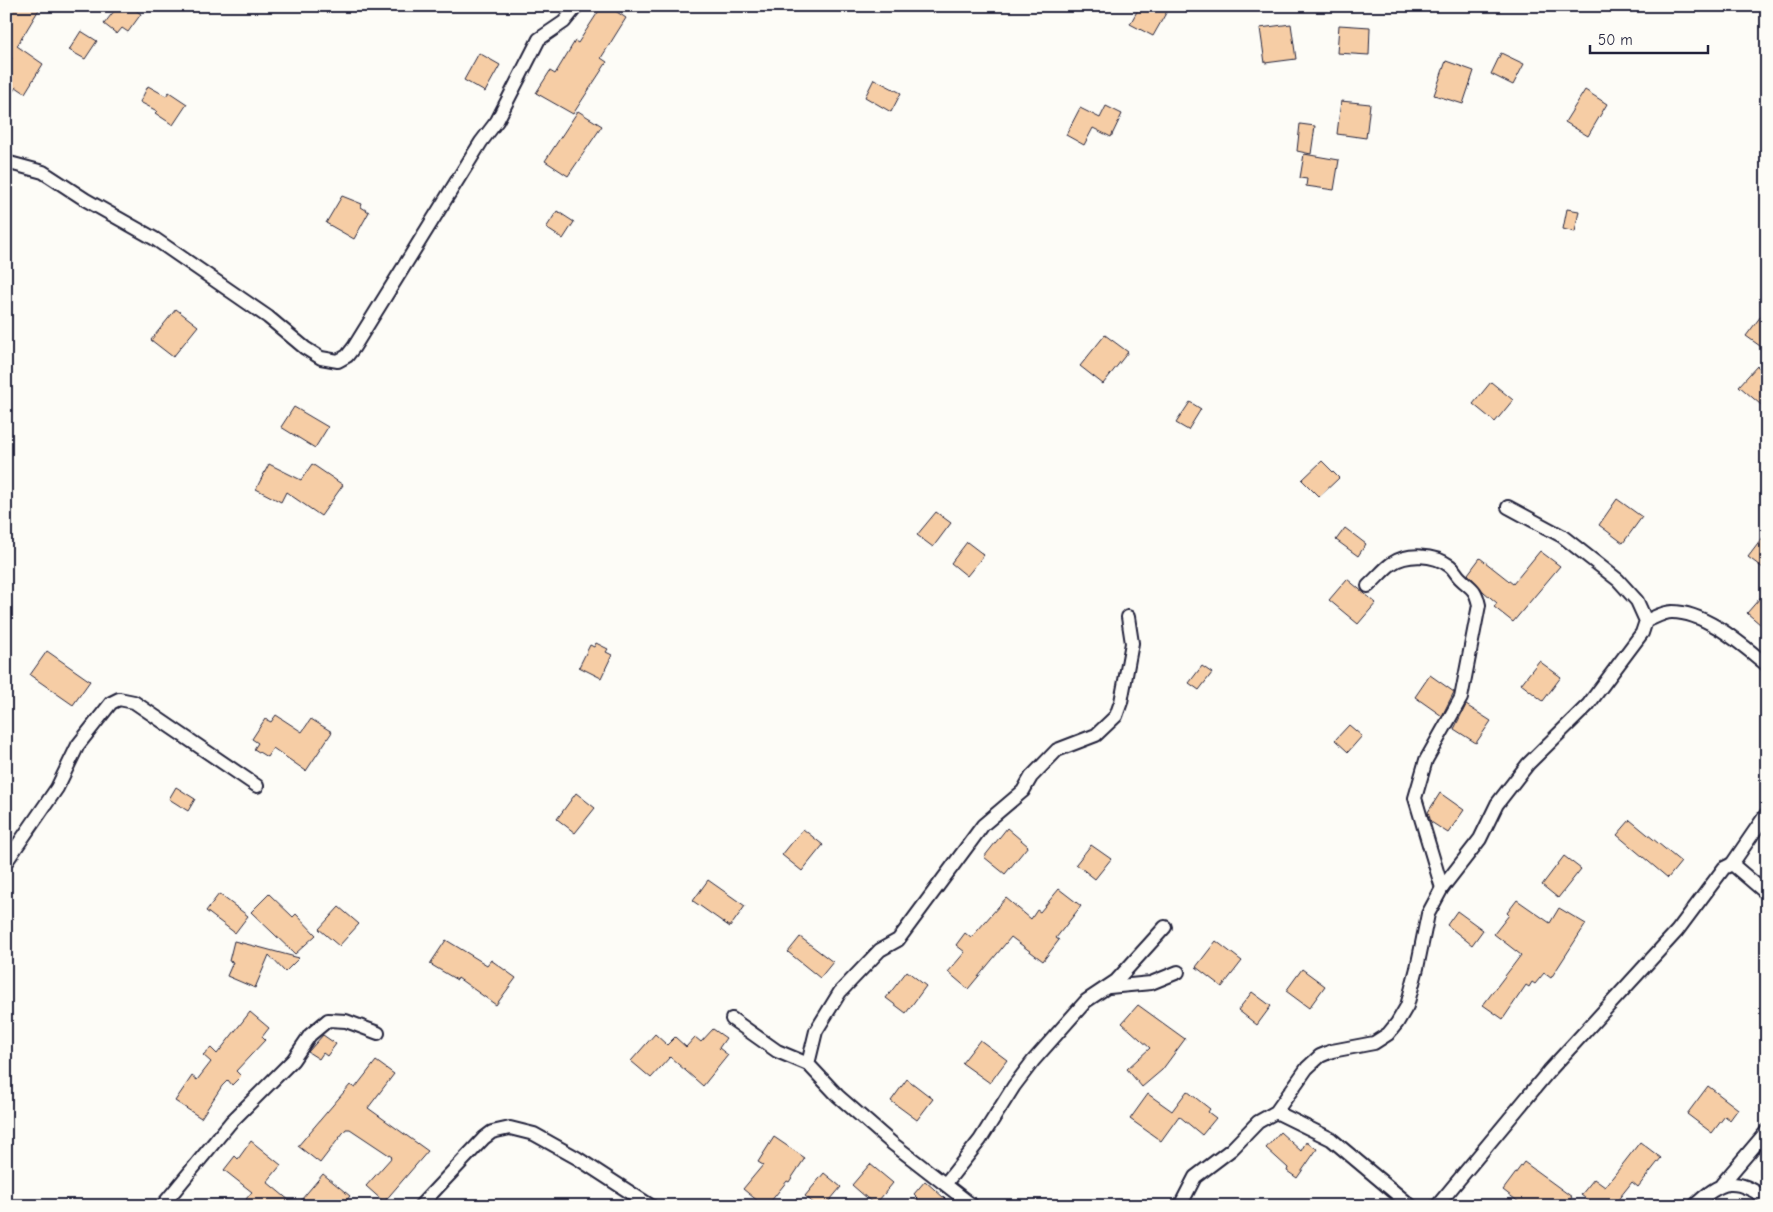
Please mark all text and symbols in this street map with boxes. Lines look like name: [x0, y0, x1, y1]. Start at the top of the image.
scale bar: [1590, 22, 1708, 54]
text: 50 m: [1598, 31, 1633, 49]

